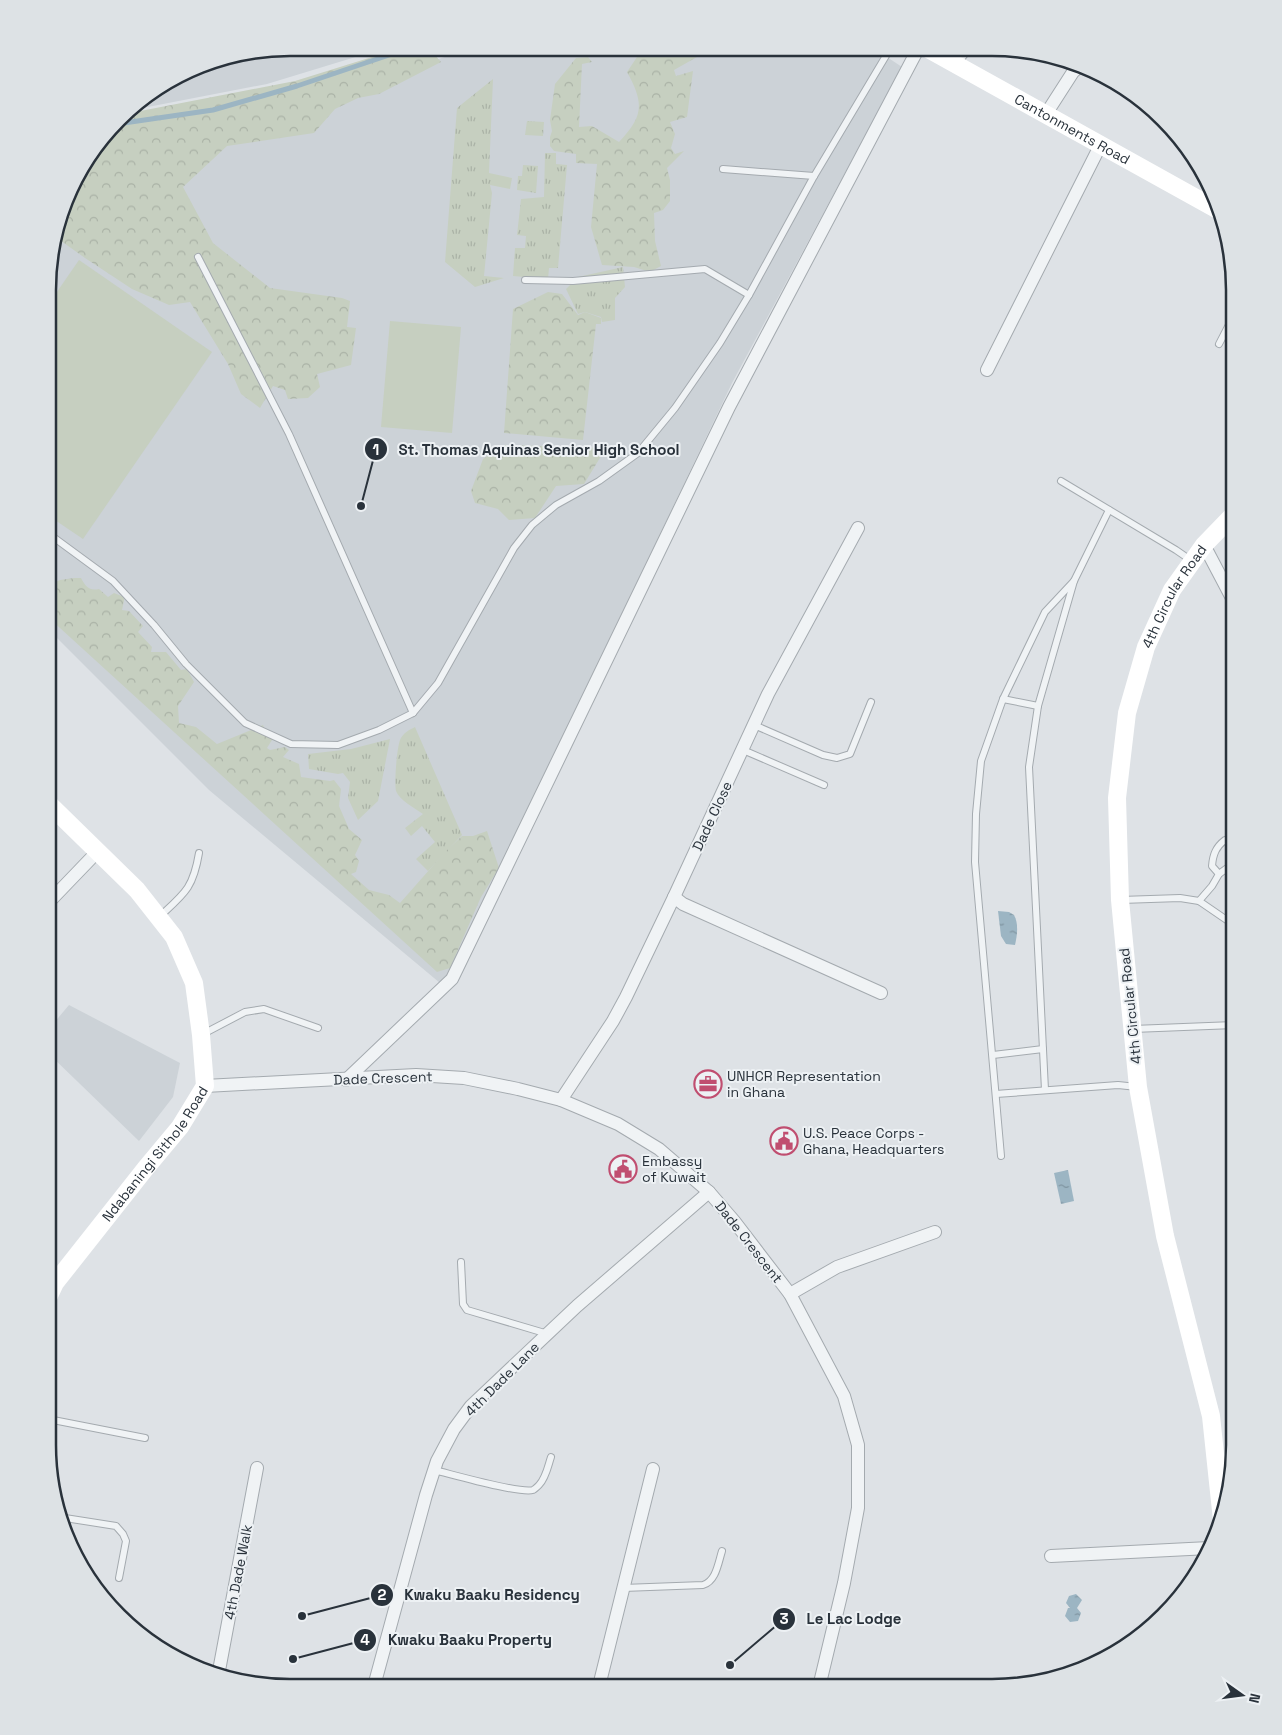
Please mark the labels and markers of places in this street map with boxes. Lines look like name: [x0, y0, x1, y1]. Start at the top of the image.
callout: St. Thomas Aquinas Senior High School: [363, 434, 691, 464]
place label: UNHCR Representation in Ghana: [727, 1067, 881, 1101]
office icon: UNHCR Representation in Ghana: [693, 1069, 723, 1099]
place label: U.S. Peace Corps - Ghana, Headquarters: [803, 1124, 944, 1158]
public building icon: U.S. Peace Corps - Ghana, Headquarters: [769, 1126, 799, 1156]
place label: Embassy of Kuwait: [642, 1152, 706, 1186]
public building icon: Embassy of Kuwait: [608, 1154, 638, 1184]
callout: Kwaku Baaku Residency: [369, 1580, 590, 1610]
callout: Le Lac Lodge: [772, 1604, 912, 1634]
callout: Kwaku Baaku Property: [353, 1625, 562, 1655]

